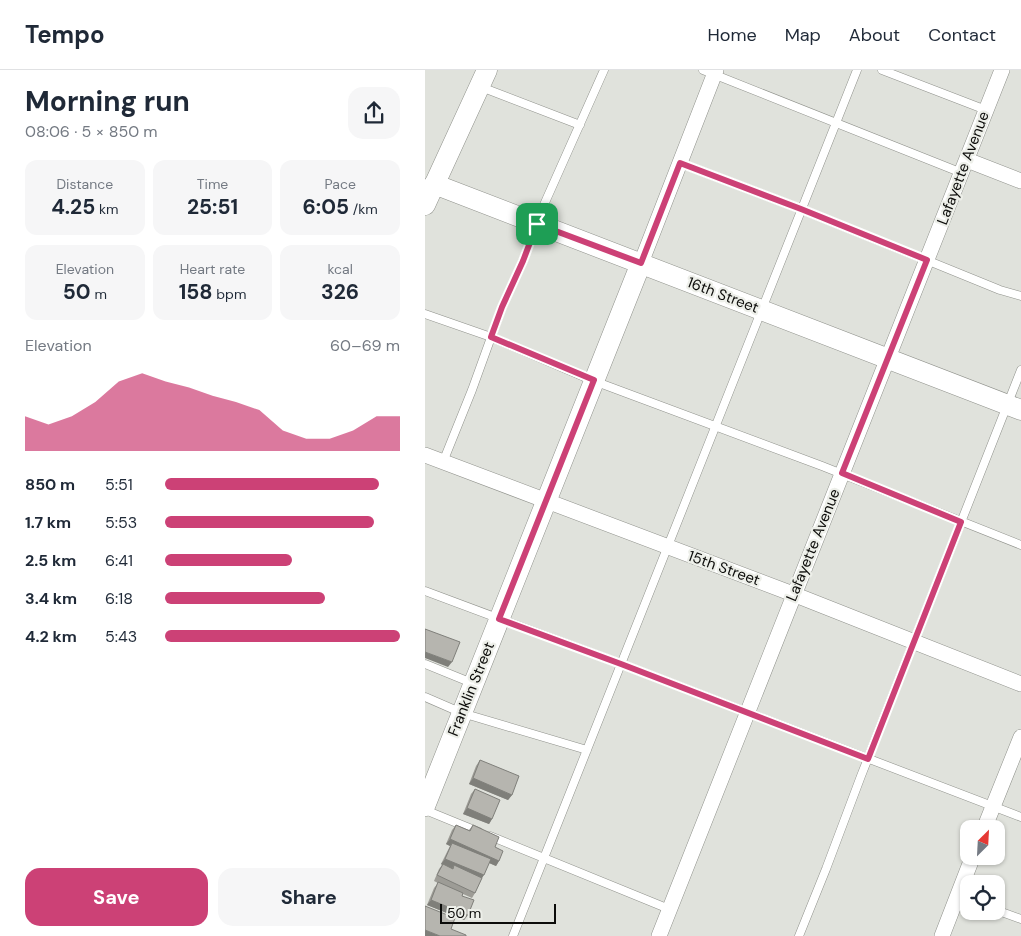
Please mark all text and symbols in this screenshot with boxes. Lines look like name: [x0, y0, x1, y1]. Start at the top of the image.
text: Tempo: [25, 19, 105, 50]
text: Home: [707, 23, 757, 47]
text: Map: [785, 23, 821, 47]
text: About: [849, 23, 900, 47]
text: Contact: [928, 23, 996, 47]
text: Morning run: [25, 83, 190, 120]
button: share: [348, 87, 400, 139]
street label: Lafayette Avenue: [932, 109, 994, 227]
text: 08:06 · 5 × 850 m: [25, 121, 158, 142]
text: Distance: [56, 175, 113, 193]
text: Time: [197, 175, 228, 193]
text: Pace: [324, 175, 356, 193]
text: 4.25: [51, 193, 95, 221]
text: 25:51: [187, 193, 238, 221]
text: 6:05: [303, 193, 349, 221]
text: km: [95, 200, 119, 218]
text: /km: [349, 200, 378, 218]
pin: [516, 203, 558, 245]
icon: arrive: [523, 210, 551, 238]
text: Elevation: [56, 260, 114, 278]
text: Heart rate: [180, 260, 245, 278]
text: kcal: [328, 260, 353, 278]
street label: 16th Street: [684, 272, 762, 318]
text: 50: [63, 278, 91, 306]
text: 158: [179, 278, 213, 306]
text: 326: [321, 278, 359, 306]
text: m: [91, 285, 107, 303]
text: bpm: [213, 285, 246, 303]
text: Elevation: [25, 335, 92, 356]
text: 60–69 m: [330, 335, 400, 356]
text: 850 m: [25, 474, 75, 495]
text: 5:51: [105, 474, 133, 495]
street label: Lafayette Avenue: [781, 486, 845, 604]
text: 1.7 km: [25, 512, 71, 533]
text: 5:53: [105, 512, 137, 533]
street label: 15th Street: [685, 546, 763, 590]
text: 2.5 km: [25, 550, 76, 571]
text: 6:41: [105, 550, 133, 571]
text: 3.4 km: [25, 588, 77, 609]
text: 6:18: [105, 588, 133, 609]
text: 4.2 km: [25, 626, 77, 647]
text: 5:43: [105, 626, 137, 647]
street label: Franklin Street: [443, 639, 499, 739]
north arrow: [960, 820, 1005, 865]
map controls: [960, 820, 1005, 920]
button: Save: [25, 868, 208, 926]
button: Share: [218, 868, 400, 926]
button: locate: [960, 875, 1005, 920]
scale bar: [440, 901, 556, 924]
text: 50 m: [447, 904, 481, 922]

